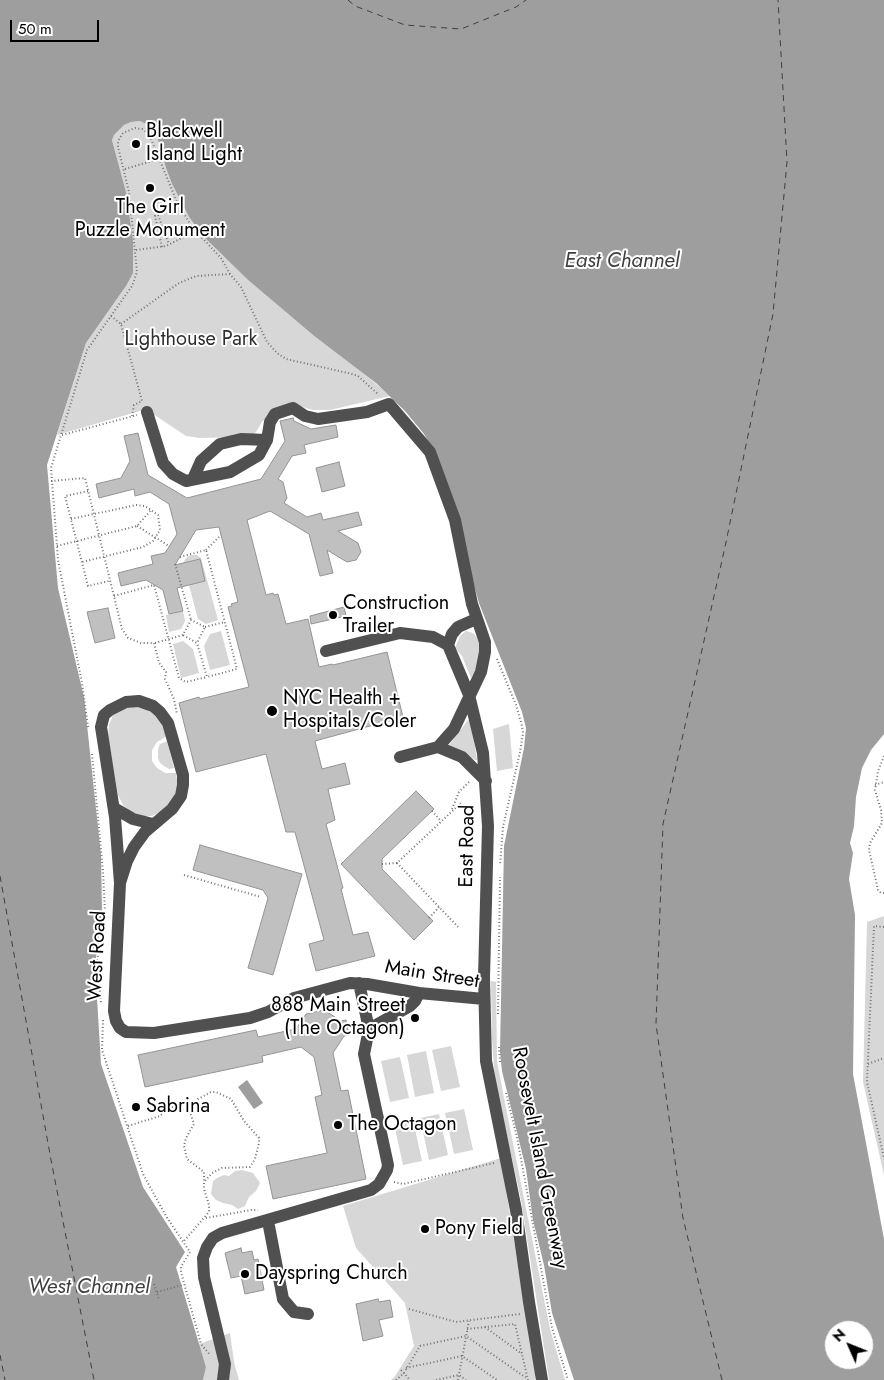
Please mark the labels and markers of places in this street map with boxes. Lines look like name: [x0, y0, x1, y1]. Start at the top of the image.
place label: Blackwell Island Light: [146, 120, 242, 167]
marker: Blackwell Island Light: [130, 138, 142, 150]
marker: The Girl Puzzle Monument: [144, 182, 156, 194]
place label: The Girl Puzzle Monument: [75, 196, 225, 243]
place label: Construction Trailer: [343, 592, 449, 639]
marker: Construction Trailer: [327, 609, 339, 621]
place label: NYC Health + Hospitals/Coler: [283, 687, 416, 734]
marker: NYC Health + Hospitals/Coler: [265, 704, 279, 718]
place label: 888 Main Street (The Octagon): [271, 994, 405, 1041]
marker: 888 Main Street (The Octagon): [409, 1012, 421, 1024]
place label: Sabrina: [146, 1095, 210, 1119]
marker: Sabrina: [130, 1101, 142, 1113]
place label: The Octagon: [348, 1113, 457, 1137]
marker: The Octagon: [332, 1119, 344, 1131]
place label: Pony Field: [435, 1217, 523, 1241]
marker: Pony Field: [419, 1223, 431, 1235]
place label: Dayspring Church: [255, 1262, 408, 1286]
marker: Dayspring Church: [239, 1268, 251, 1280]

